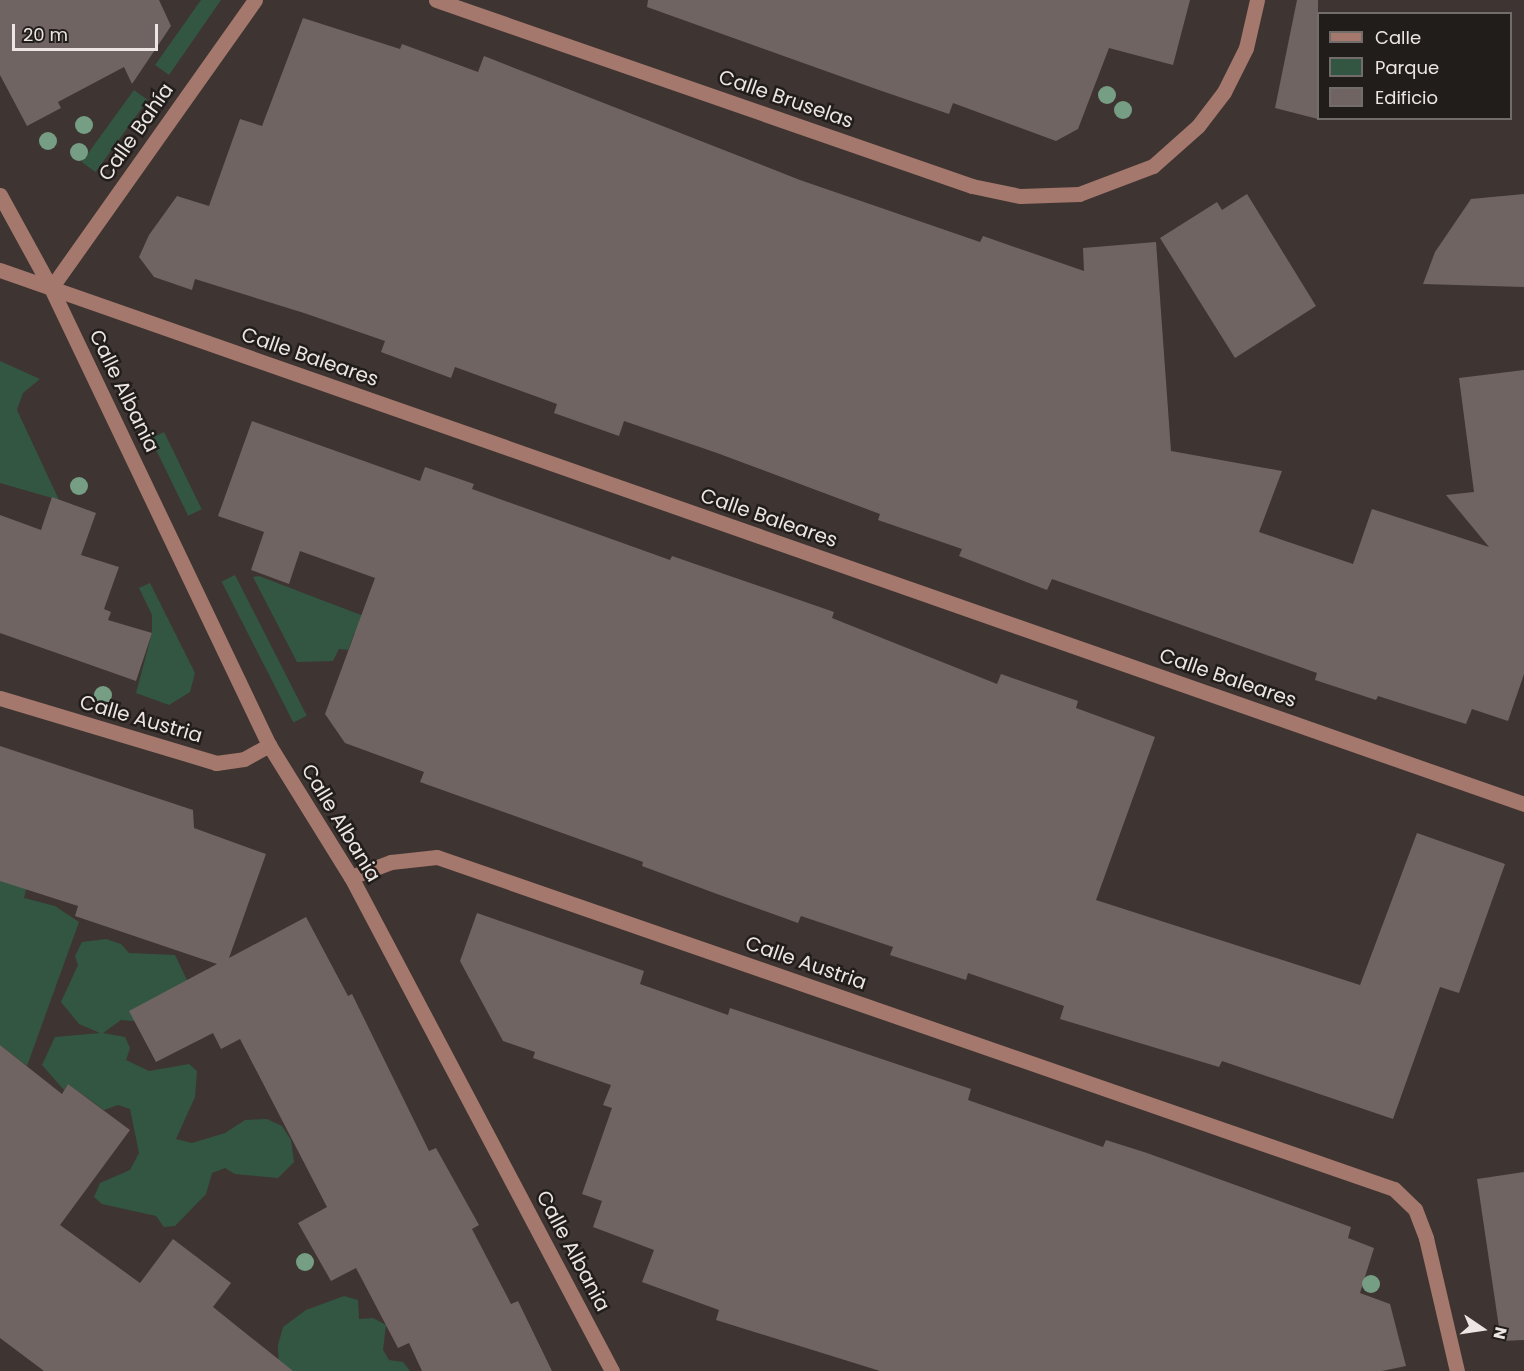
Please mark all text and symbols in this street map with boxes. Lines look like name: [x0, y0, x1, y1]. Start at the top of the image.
scale bar: [15, 12, 160, 50]
legend: [1317, 12, 1512, 120]
text: 20 m: [23, 22, 68, 47]
text: Calle: [1375, 25, 1421, 50]
text: Parque: [1375, 55, 1439, 80]
street label: Calle Bruselas: [716, 65, 856, 133]
street label: Calle Bahía: [94, 79, 178, 185]
text: Edificio: [1375, 85, 1438, 110]
street label: Calle Baleares: [238, 322, 382, 392]
street label: Calle Albania: [84, 326, 164, 456]
street label: Calle Baleares: [697, 483, 841, 553]
street label: Calle Baleares: [1156, 643, 1300, 713]
street label: Calle Austria: [77, 690, 205, 748]
street label: Calle Albania: [296, 760, 386, 886]
street label: Calle Austria: [742, 931, 870, 995]
street label: Calle Albania: [531, 1187, 615, 1315]
north arrow: [1452, 1299, 1512, 1359]
text: N: [1487, 1325, 1513, 1342]

